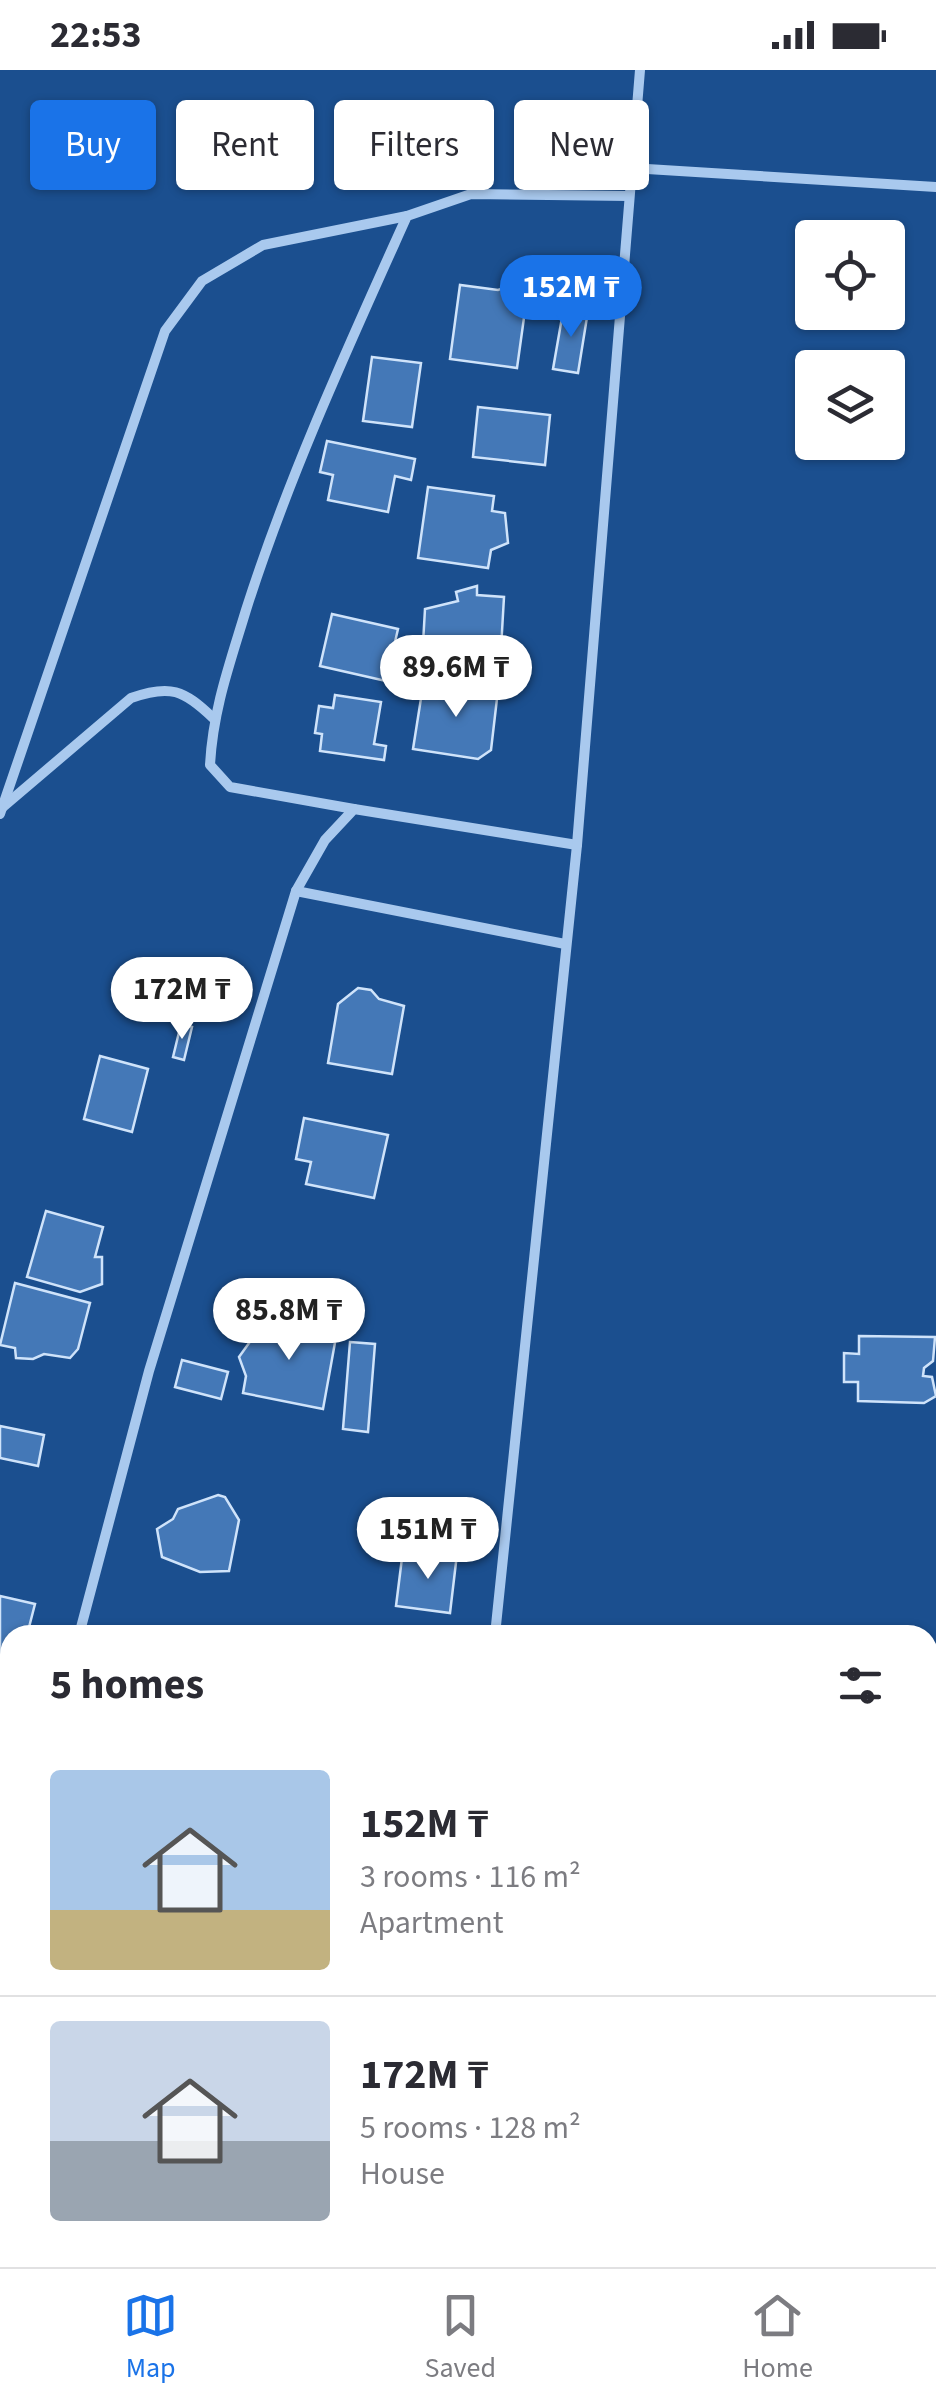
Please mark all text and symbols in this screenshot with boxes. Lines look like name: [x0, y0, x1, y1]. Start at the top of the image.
text: 22:53: [50, 8, 142, 62]
chip: Buy: [30, 100, 156, 190]
chip: Rent: [176, 100, 314, 190]
chip: Filters: [334, 100, 494, 190]
chip: New: [514, 100, 649, 190]
map controls: [795, 220, 905, 460]
button: locate: [795, 220, 905, 330]
pin: 152M ₸: [490, 255, 652, 340]
text: 152M ₸: [522, 264, 620, 310]
button: layers: [795, 350, 905, 460]
pin: 89.6M ₸: [364, 635, 548, 720]
text: 89.6M ₸: [402, 644, 510, 690]
pin: 172M ₸: [101, 957, 263, 1042]
text: 172M ₸: [133, 966, 231, 1012]
pin: 85.8M ₸: [197, 1278, 381, 1363]
text: 85.8M ₸: [235, 1287, 343, 1333]
pin: 151M ₸: [347, 1497, 509, 1582]
text: 151M ₸: [379, 1506, 477, 1552]
text: 5 homes: [50, 1655, 204, 1715]
icon: filters: [833, 1658, 888, 1713]
text: 152M ₸: [360, 1794, 489, 1854]
icon: home: [130, 1810, 250, 1930]
text: 3 rooms · 116 m²: [360, 1854, 581, 1900]
text: Apartment: [360, 1900, 503, 1946]
text: 172M ₸: [360, 2045, 489, 2105]
icon: home: [130, 2061, 250, 2181]
text: 5 rooms · 128 m²: [360, 2105, 581, 2151]
text: House: [360, 2151, 445, 2197]
tab: Map: [123, 2288, 178, 2388]
tab: Saved: [424, 2288, 496, 2388]
tab: Home: [742, 2288, 813, 2388]

